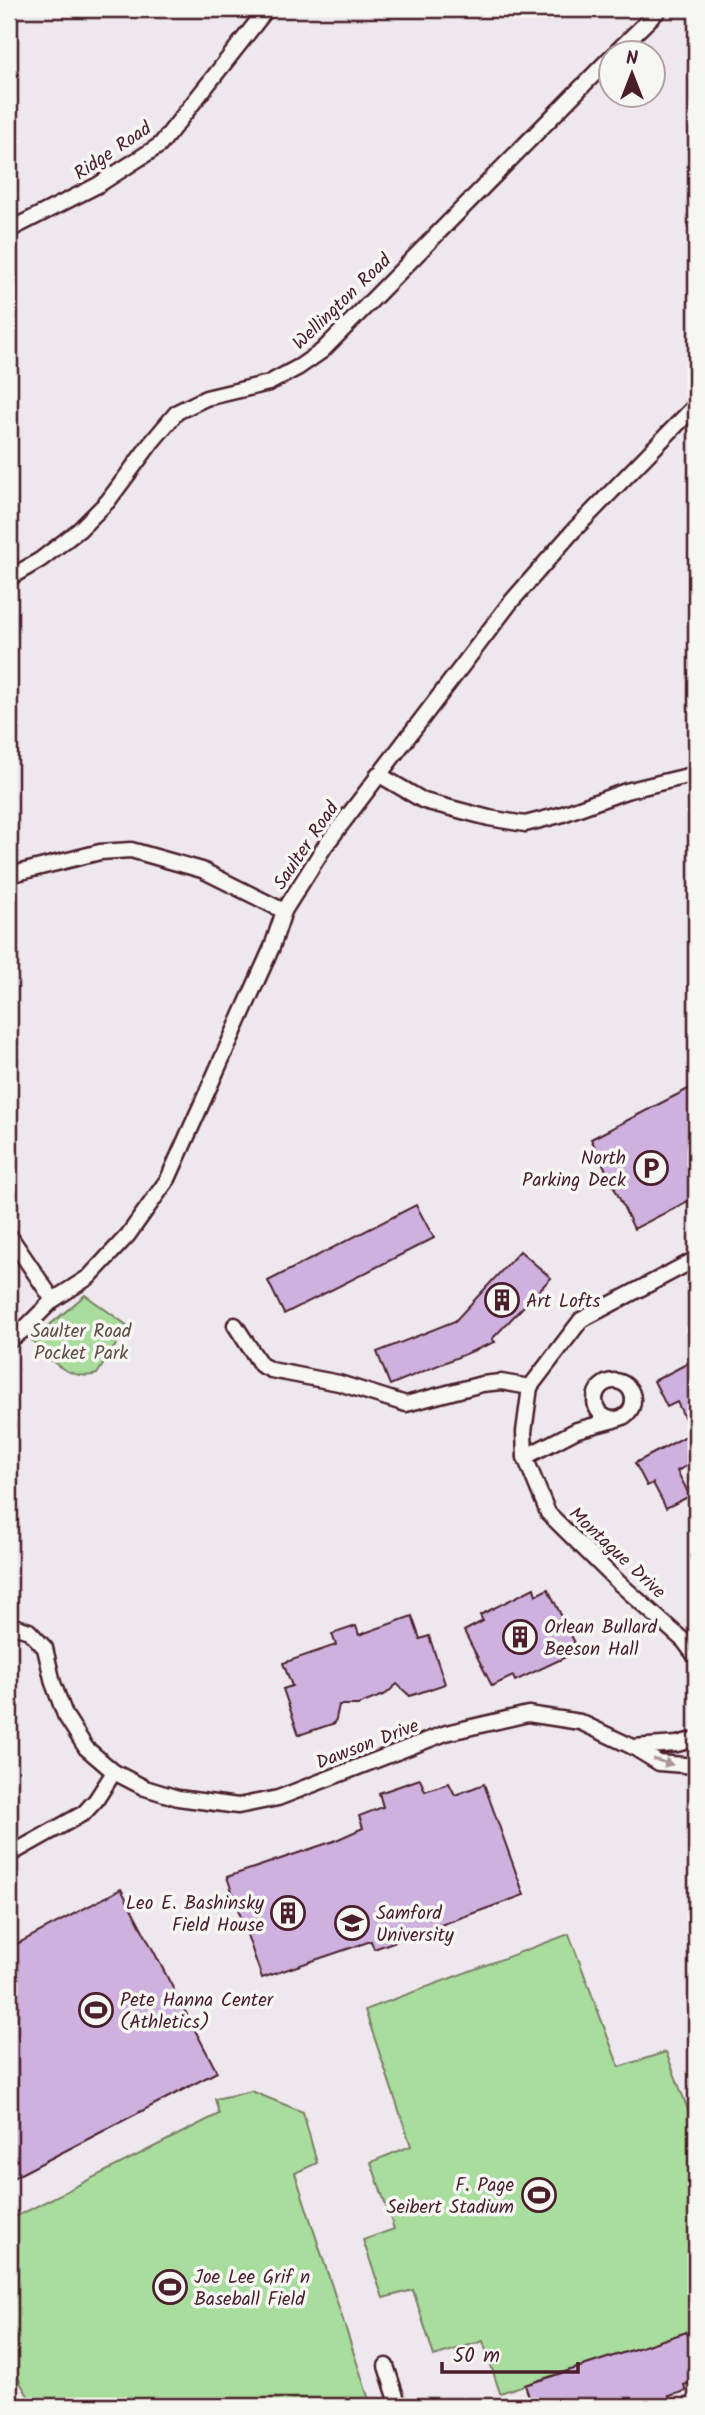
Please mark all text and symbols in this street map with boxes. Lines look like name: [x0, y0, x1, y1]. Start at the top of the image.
north arrow: [596, 38, 666, 108]
text: N: [626, 44, 638, 74]
street label: Ridge Road: [68, 114, 159, 189]
street label: Wellington Road: [286, 247, 399, 358]
street label: Saulter Road: [266, 796, 348, 896]
place label: North Parking Deck: [522, 1144, 626, 1196]
parking icon: North Parking Deck: [632, 1149, 670, 1187]
building icon: Art Lofts: [483, 1281, 521, 1319]
place label: Art Lofts: [526, 1287, 600, 1317]
park label: Saulter Road Pocket Park: [31, 1317, 132, 1369]
street label: Montague Drive: [561, 1500, 673, 1607]
place label: Orlean Bullard Beeson Hall: [544, 1613, 658, 1665]
building icon: Orlean Bullard Beeson Hall: [501, 1618, 539, 1656]
street label: Dawson Drive: [312, 1711, 424, 1778]
one-way arrow: [653, 1758, 674, 1768]
place label: Leo E. Bashinsky Field House: [126, 1889, 265, 1941]
building icon: Leo E. Bashinsky Field House: [269, 1894, 307, 1932]
place label: Samford University: [376, 1899, 455, 1951]
school or university icon: Samford University: [333, 1904, 371, 1942]
place label: Pete Hanna Center (Athletics): [120, 1986, 275, 2038]
sports icon: Pete Hanna Center (Athletics): [77, 1991, 115, 2029]
place label: F. Page Seibert Stadium: [386, 2171, 514, 2223]
sports icon: F. Page Seibert Stadium: [520, 2176, 558, 2214]
place label: Joe Lee Grif n Baseball Field: [194, 2263, 310, 2315]
sports icon: Joe Lee Grif n Baseball Field: [151, 2268, 189, 2306]
scale bar: [442, 2331, 579, 2375]
text: 50 m: [453, 2340, 500, 2373]

